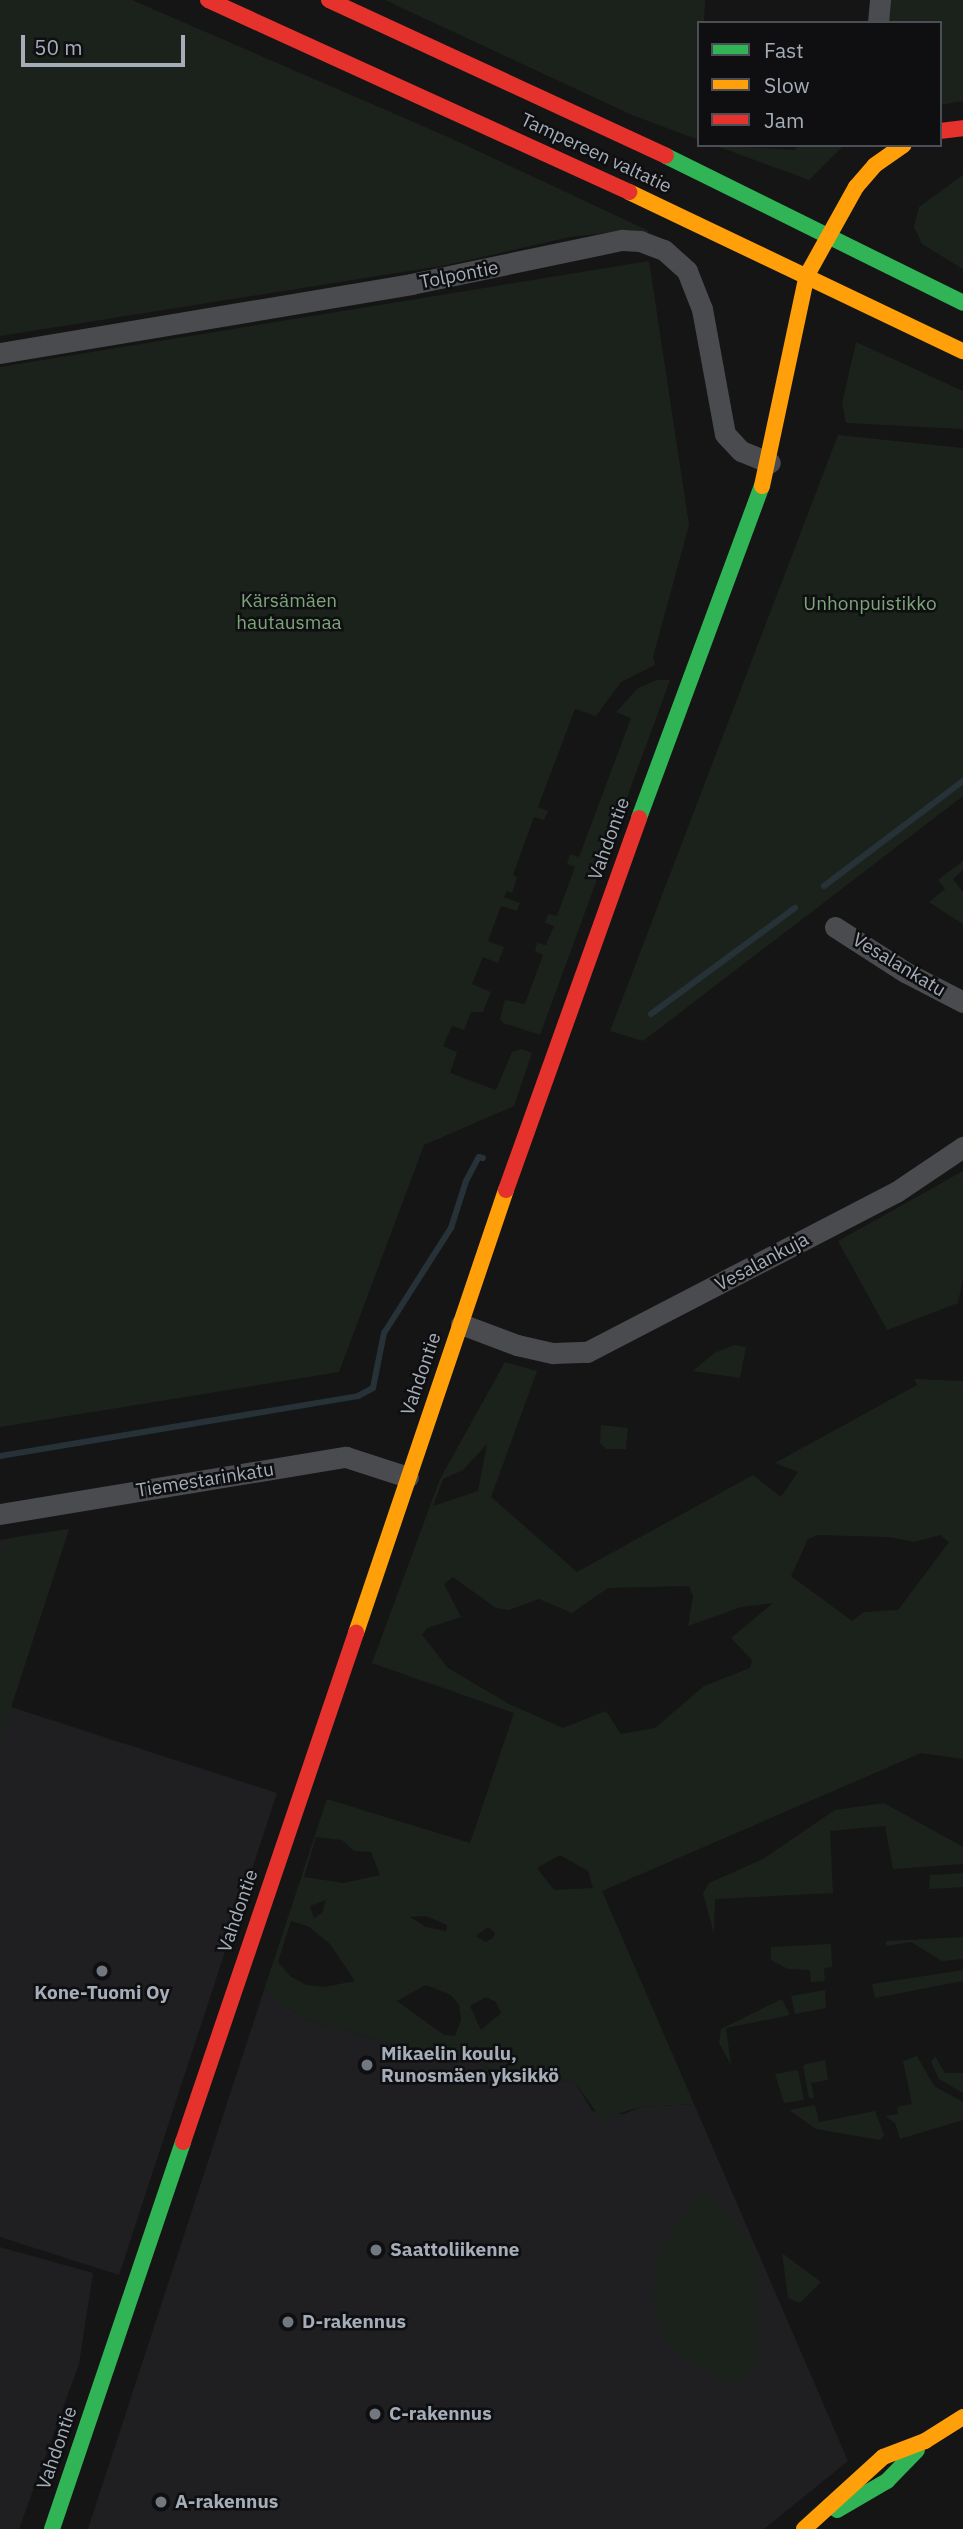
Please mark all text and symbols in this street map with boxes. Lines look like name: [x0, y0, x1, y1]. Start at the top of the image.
scale bar: [24, 21, 189, 65]
legend: [697, 21, 942, 147]
text: 50 m: [34, 33, 83, 61]
text: Fast: [764, 36, 804, 64]
text: Slow: [764, 71, 810, 99]
text: Jam: [764, 106, 804, 134]
street label: Tampereen valtatie: [517, 108, 675, 198]
street label: Tolpontie: [418, 256, 500, 294]
park label: Kärsämäen hautausmaa: [236, 590, 342, 634]
park label: Unhonpuistikko: [803, 593, 937, 615]
street label: Vahdontie: [584, 795, 634, 883]
street label: Vesalankatu: [848, 928, 950, 1002]
street label: Vesalankuja: [711, 1228, 813, 1296]
street label: Vahdontie: [396, 1330, 446, 1418]
street label: Tiemestarinkatu: [135, 1458, 275, 1502]
street label: Vahdontie: [213, 1867, 263, 1955]
marker: Kone-Tuomi Oy: [94, 1963, 110, 1979]
place label: Kone-Tuomi Oy: [34, 1982, 170, 2004]
place label: Mikaelin koulu, Runosmäen yksikkö: [381, 2043, 559, 2087]
marker: Mikaelin koulu, Runosmäen yksikkö: [359, 2057, 375, 2073]
place label: Saattoliikenne: [390, 2239, 520, 2261]
marker: Saattoliikenne: [368, 2242, 384, 2258]
place label: D-rakennus: [302, 2311, 406, 2333]
marker: D-rakennus: [280, 2314, 296, 2330]
place label: C-rakennus: [389, 2403, 492, 2425]
street label: Vahdontie: [32, 2404, 82, 2492]
marker: C-rakennus: [367, 2406, 383, 2422]
place label: A-rakennus: [175, 2491, 278, 2513]
marker: A-rakennus: [153, 2494, 169, 2510]

